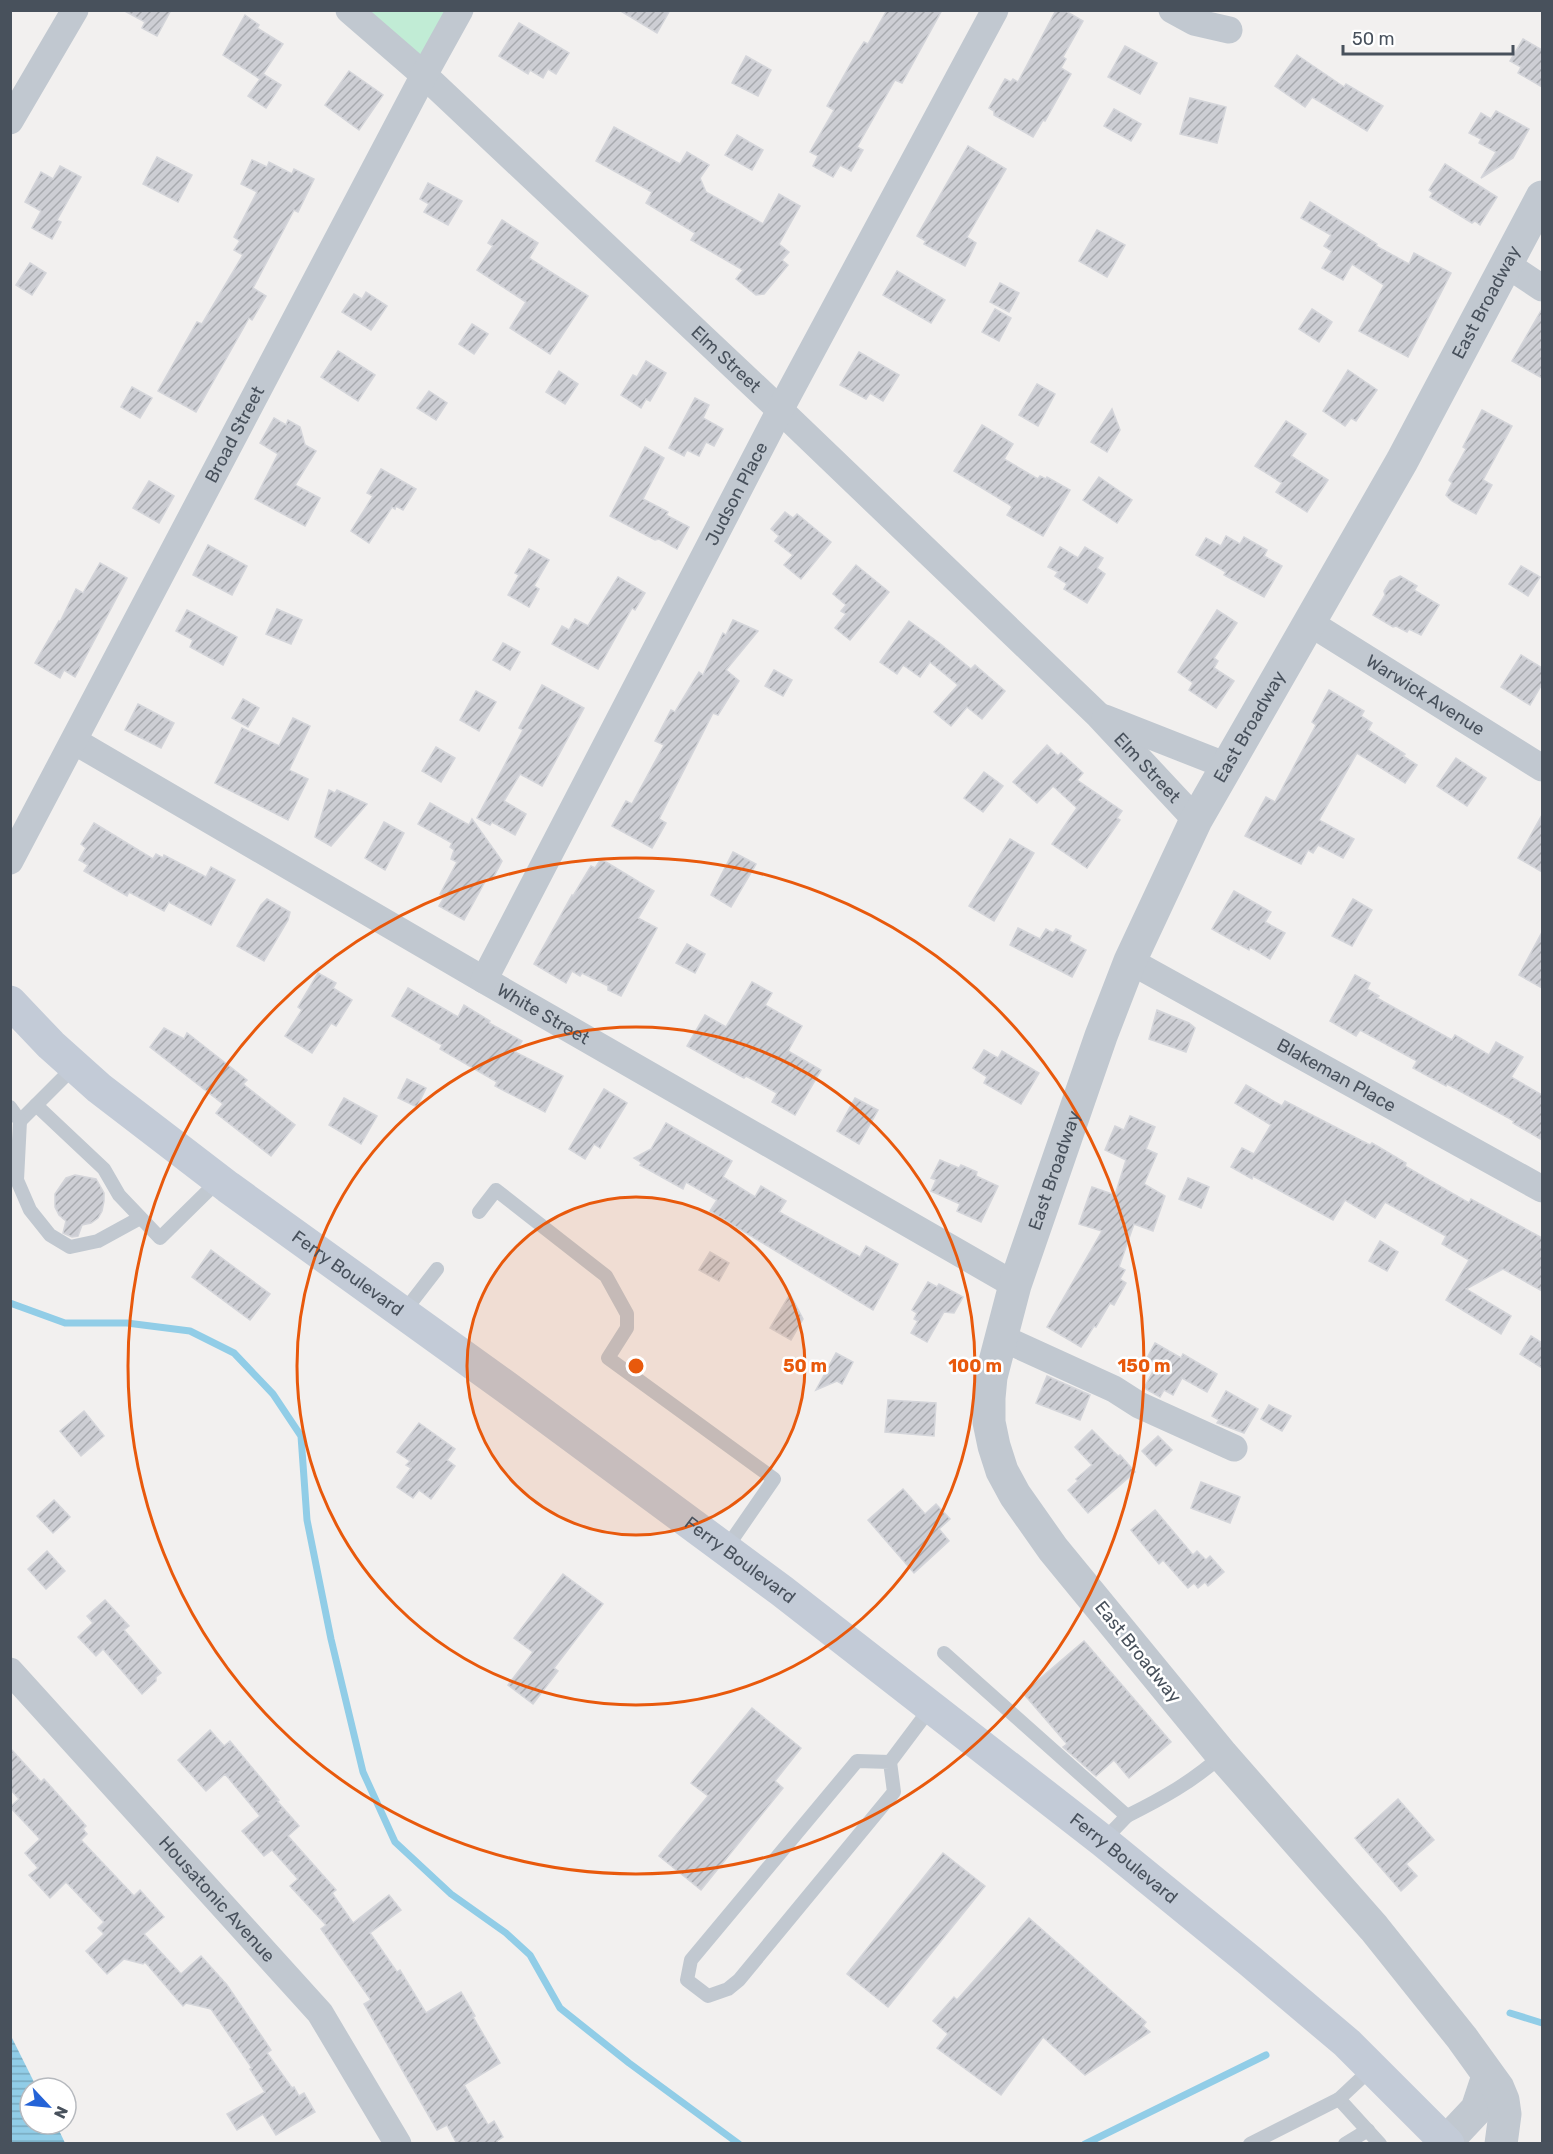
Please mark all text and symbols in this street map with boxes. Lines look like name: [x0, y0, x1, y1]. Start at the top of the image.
scale bar: [1343, 18, 1512, 56]
text: 50 m: [1352, 28, 1395, 50]
street label: East Broadway: [1447, 242, 1525, 363]
street label: Elm Street: [687, 321, 766, 397]
street label: Broad Street: [200, 382, 269, 487]
street label: Judson Place: [701, 438, 773, 549]
street label: Warwick Avenue: [1362, 650, 1489, 740]
street label: East Broadway: [1209, 667, 1290, 786]
street label: Elm Street: [1109, 728, 1185, 807]
street label: White Street: [493, 979, 594, 1049]
street label: Blakeman Place: [1273, 1034, 1400, 1117]
street label: East Broadway: [1024, 1108, 1085, 1233]
street label: Ferry Boulevard: [288, 1226, 408, 1321]
text: 50 m: [783, 1355, 827, 1377]
text: 100 m: [948, 1355, 1002, 1377]
text: 150 m: [1117, 1355, 1171, 1377]
centre of rings: [626, 1356, 646, 1376]
street label: Ferry Boulevard: [680, 1512, 800, 1608]
street label: East Broadway: [1090, 1597, 1186, 1708]
street label: Ferry Boulevard: [1065, 1808, 1182, 1908]
street label: Housatonic Avenue: [154, 1832, 280, 1967]
north arrow: [18, 2076, 78, 2136]
text: N: [50, 2103, 72, 2122]

